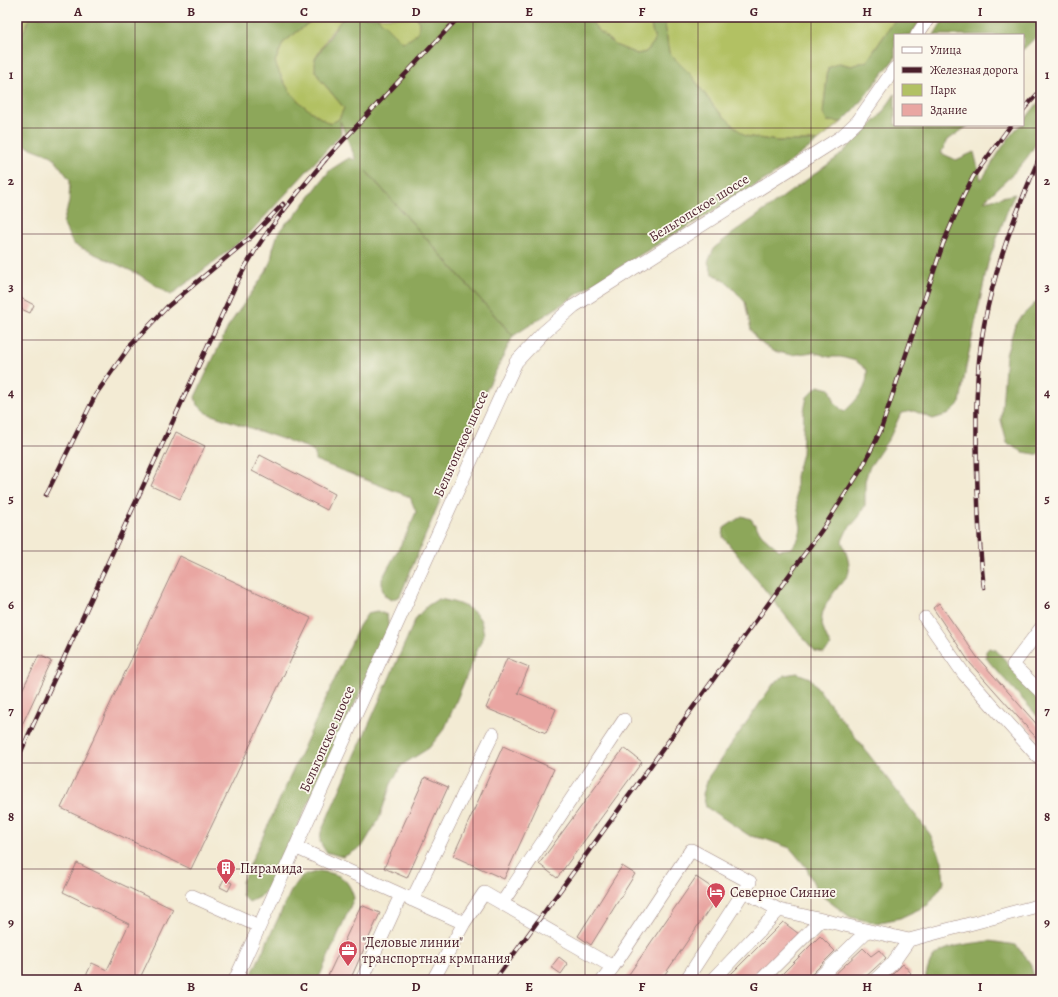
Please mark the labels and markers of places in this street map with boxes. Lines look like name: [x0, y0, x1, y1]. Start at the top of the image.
building icon: Пирамида: [215, 857, 237, 885]
place label: Пирамида: [240, 859, 303, 878]
hotel icon: Северное Сияние: [705, 881, 727, 909]
place label: Северное Сияние: [730, 883, 836, 902]
place label: "Деловые линии" транспортная крмпания: [362, 933, 511, 968]
office icon: "Деловые линии" транспортная крмпания: [337, 939, 359, 967]

